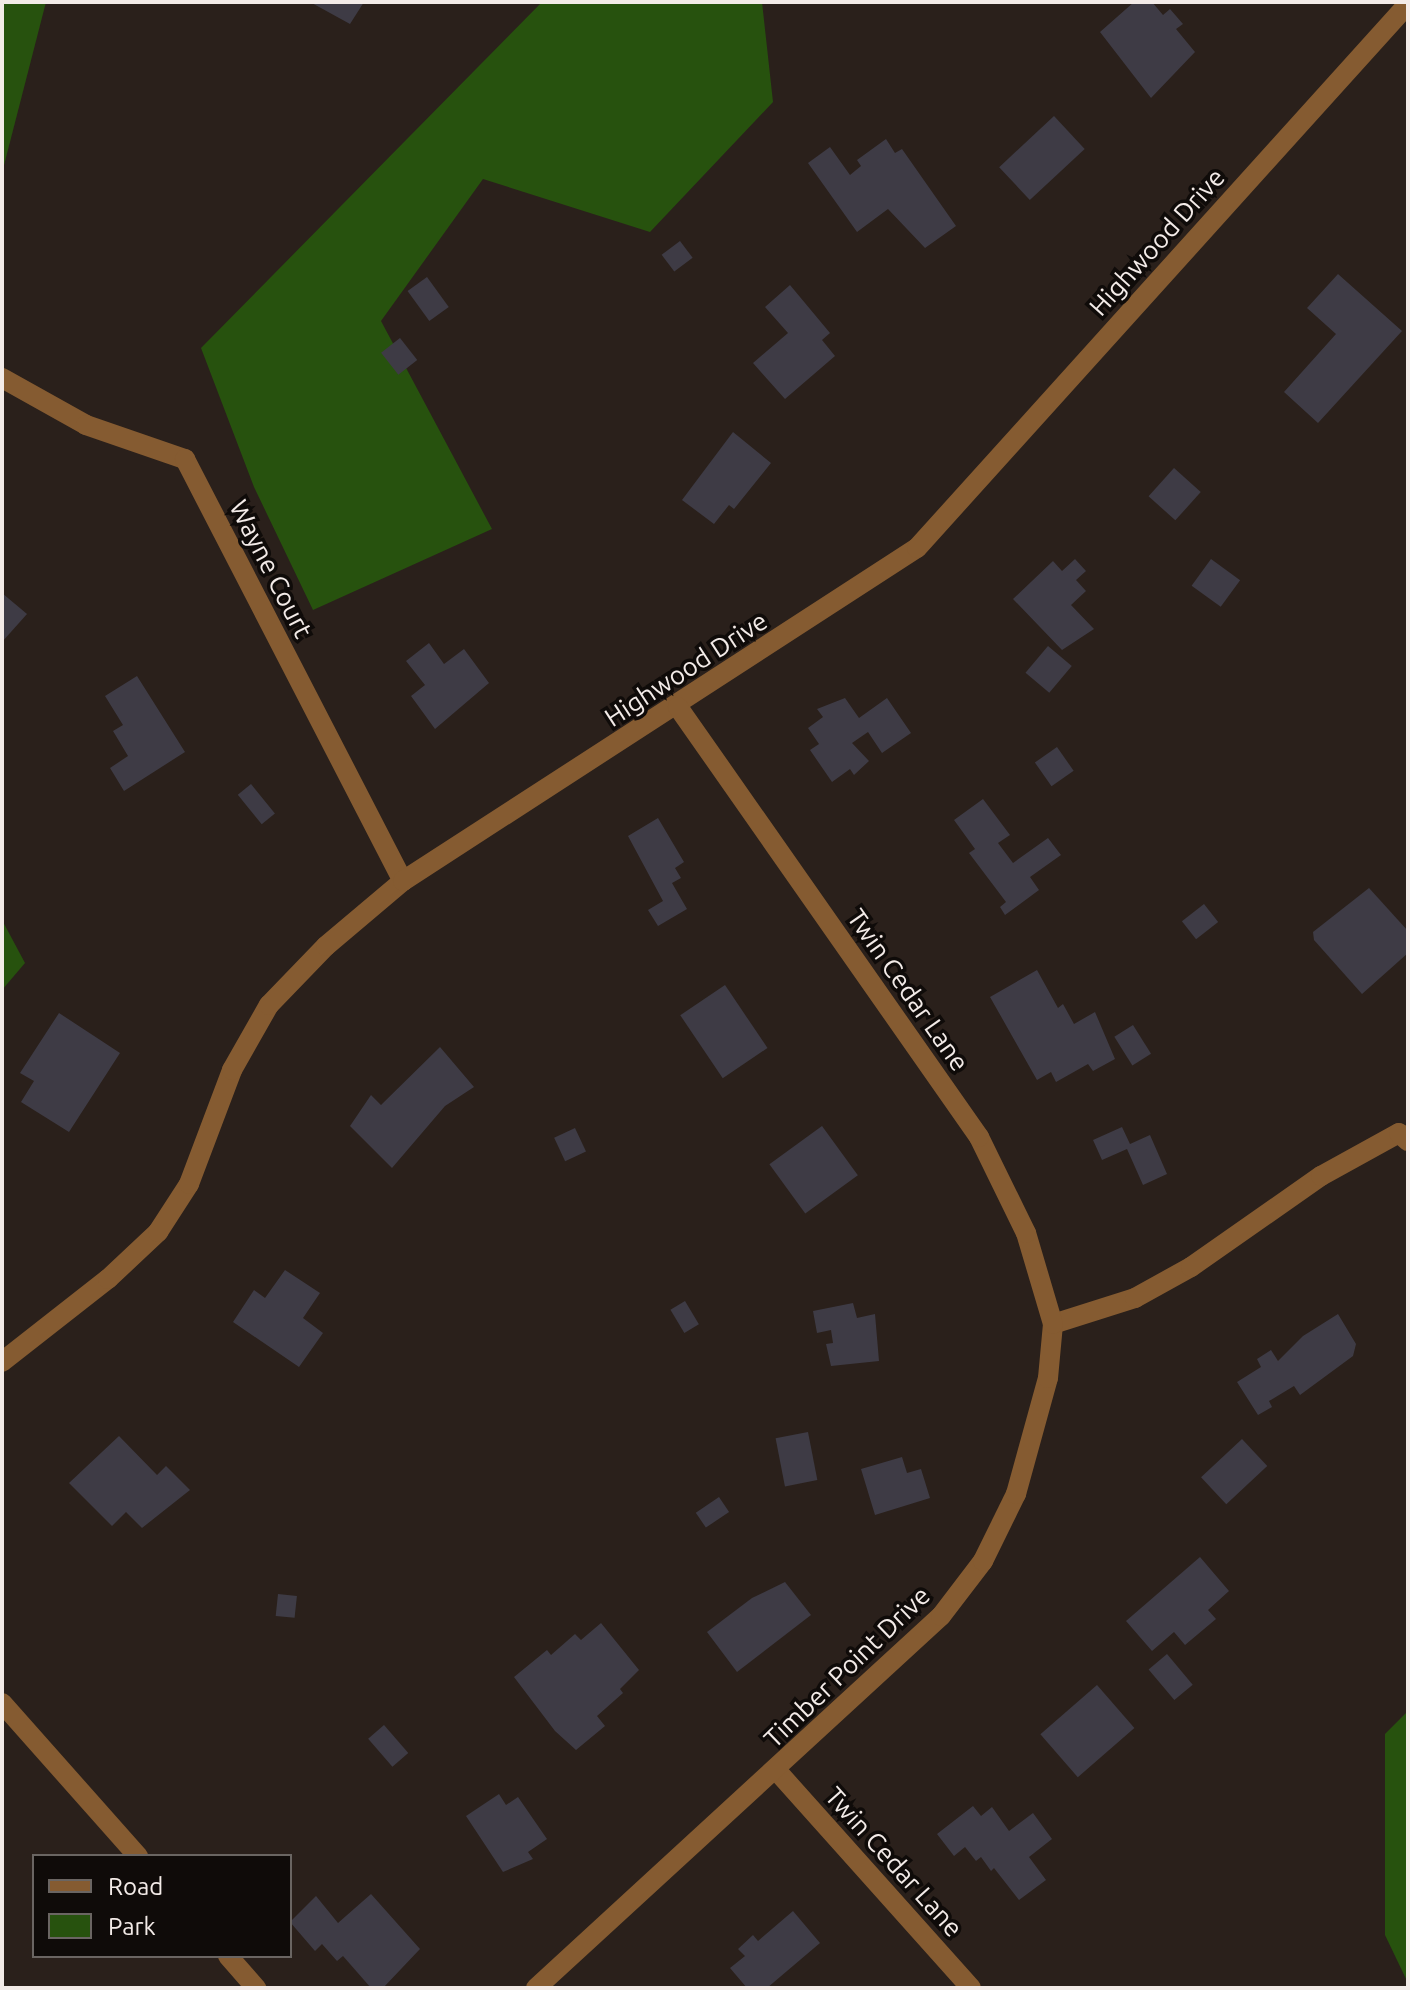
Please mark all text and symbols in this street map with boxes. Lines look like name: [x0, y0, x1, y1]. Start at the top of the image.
street label: Highwood Drive: [1083, 162, 1231, 322]
street label: Wayne Court: [223, 495, 319, 643]
street label: Highwood Drive: [599, 605, 773, 733]
street label: Twin Cedar Lane: [841, 903, 975, 1077]
street label: Timber Point Drive: [758, 1580, 936, 1754]
street label: Twin Cedar Lane: [819, 1781, 969, 1943]
legend: [32, 1854, 292, 1958]
text: Road: [108, 1873, 163, 1900]
text: Park: [108, 1913, 156, 1940]

